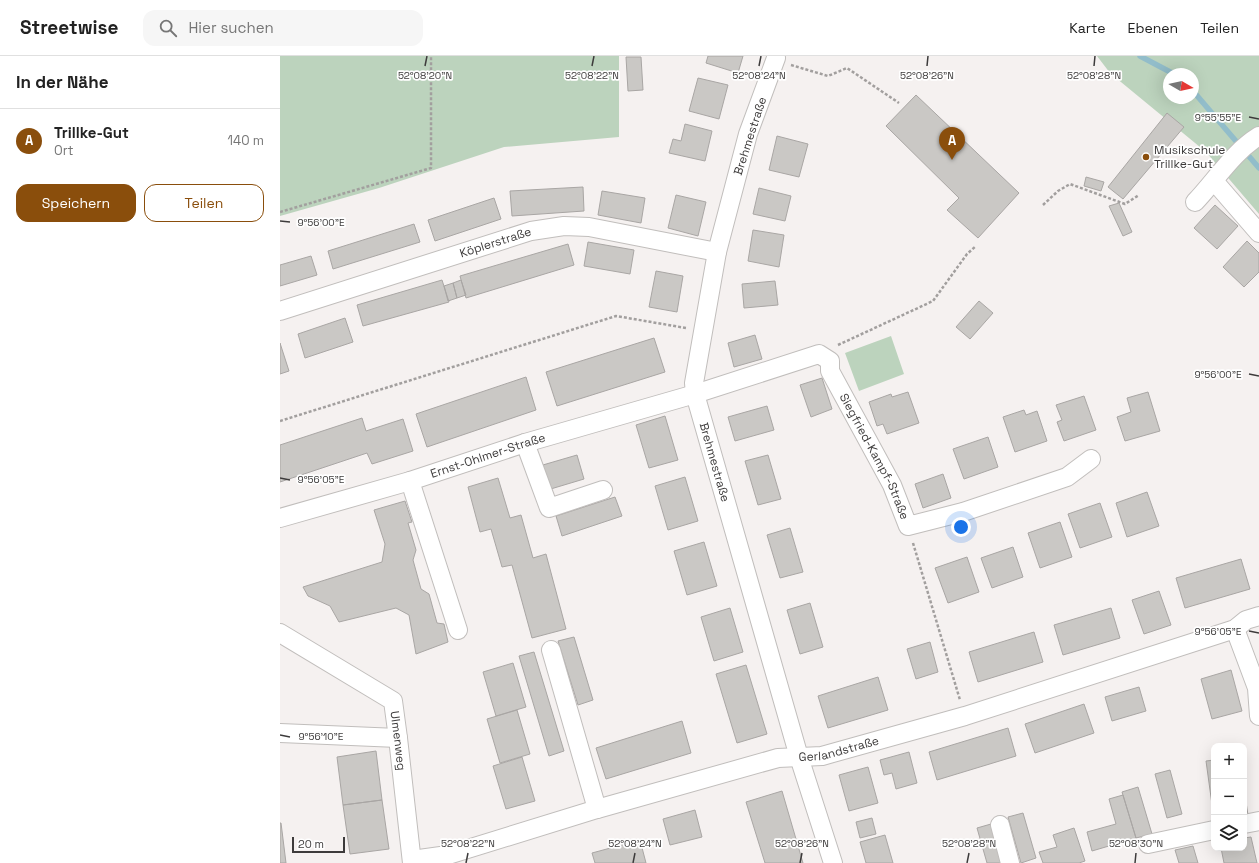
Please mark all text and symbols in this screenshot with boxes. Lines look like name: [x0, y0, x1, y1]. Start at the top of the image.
search box: [143, 10, 423, 46]
text: Streetwise: [20, 15, 119, 40]
icon: search: [157, 17, 179, 39]
text: Hier suchen: [189, 18, 274, 37]
text: Karte: [1069, 19, 1106, 37]
text: Ebenen: [1128, 19, 1178, 37]
text: Teilen: [1200, 19, 1239, 37]
north arrow: [1163, 68, 1199, 104]
text: 52°08'20"N: [398, 69, 452, 82]
text: 52°08'22"N: [565, 69, 619, 82]
text: 52°08'24"N: [732, 69, 786, 82]
text: 52°08'26"N: [900, 69, 954, 82]
text: 52°08'28"N: [1067, 69, 1121, 82]
text: In der Nähe: [16, 71, 108, 93]
street label: Brehmestraße: [730, 95, 770, 177]
text: 9°55'55"E: [1195, 111, 1242, 124]
text: Trillke-Gut: [54, 123, 129, 142]
pin: A: [939, 127, 965, 160]
text: A: [25, 132, 33, 149]
text: 140 m: [228, 132, 264, 149]
text: Ort: [54, 142, 74, 159]
place label: Musikschule Trillke-Gut: [1154, 142, 1225, 172]
marker: Musikschule Trillke-Gut: [1141, 152, 1151, 162]
button: Speichern: [16, 184, 136, 222]
button: Teilen: [144, 184, 264, 222]
text: 9°56'00"E: [297, 216, 345, 229]
street label: Köplerstraße: [457, 223, 533, 261]
text: 9°56'00"E: [1194, 368, 1242, 381]
street label: Siegfried-Kampf-Straße: [836, 391, 913, 522]
street label: Brehmestraße: [696, 421, 733, 504]
street label: Ernst-Ohlmer-Straße: [428, 430, 547, 482]
text: 9°56'05"E: [298, 473, 345, 486]
your location: [951, 517, 971, 537]
text: 9°56'05"E: [1195, 625, 1242, 638]
street label: Ulmenweg: [386, 710, 410, 771]
text: 9°56'10"E: [298, 730, 344, 743]
street label: Gerlandstraße: [798, 732, 881, 765]
map controls: [1211, 743, 1247, 851]
button: +: [1211, 743, 1247, 779]
button: −: [1211, 779, 1247, 815]
button: layers: [1211, 815, 1247, 851]
scale bar: [292, 835, 345, 854]
text: 20 m: [298, 837, 324, 851]
text: 52°08'22"N: [441, 837, 495, 850]
text: 52°08'24"N: [608, 837, 662, 850]
text: 52°08'26"N: [775, 837, 829, 850]
text: 52°08'28"N: [942, 837, 996, 850]
text: 52°08'30"N: [1109, 837, 1163, 850]

